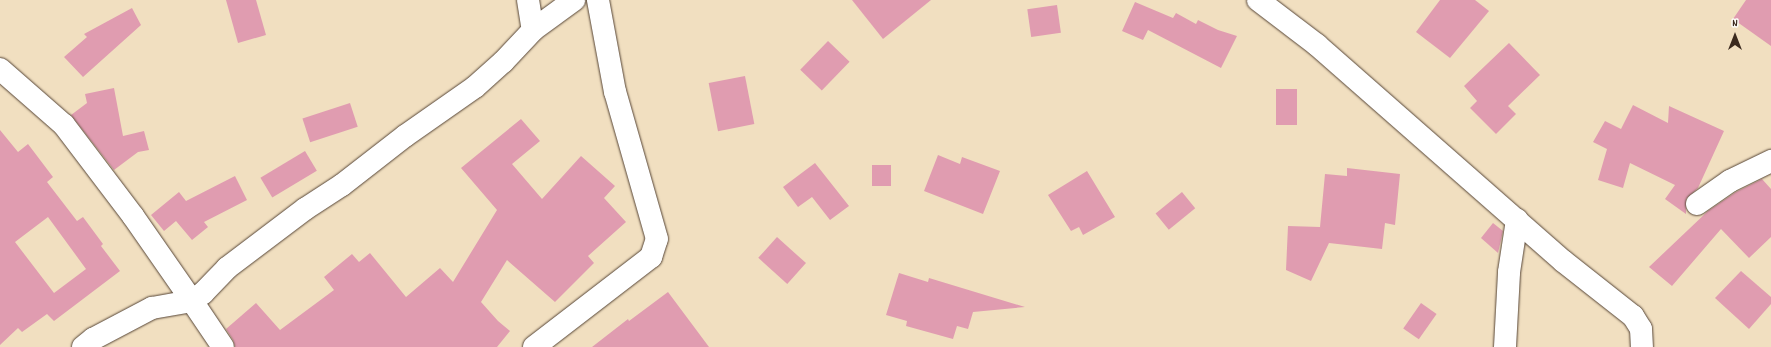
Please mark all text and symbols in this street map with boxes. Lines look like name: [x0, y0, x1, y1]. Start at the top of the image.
north arrow: [1715, 16, 1755, 56]
text: N: [1732, 16, 1738, 32]

